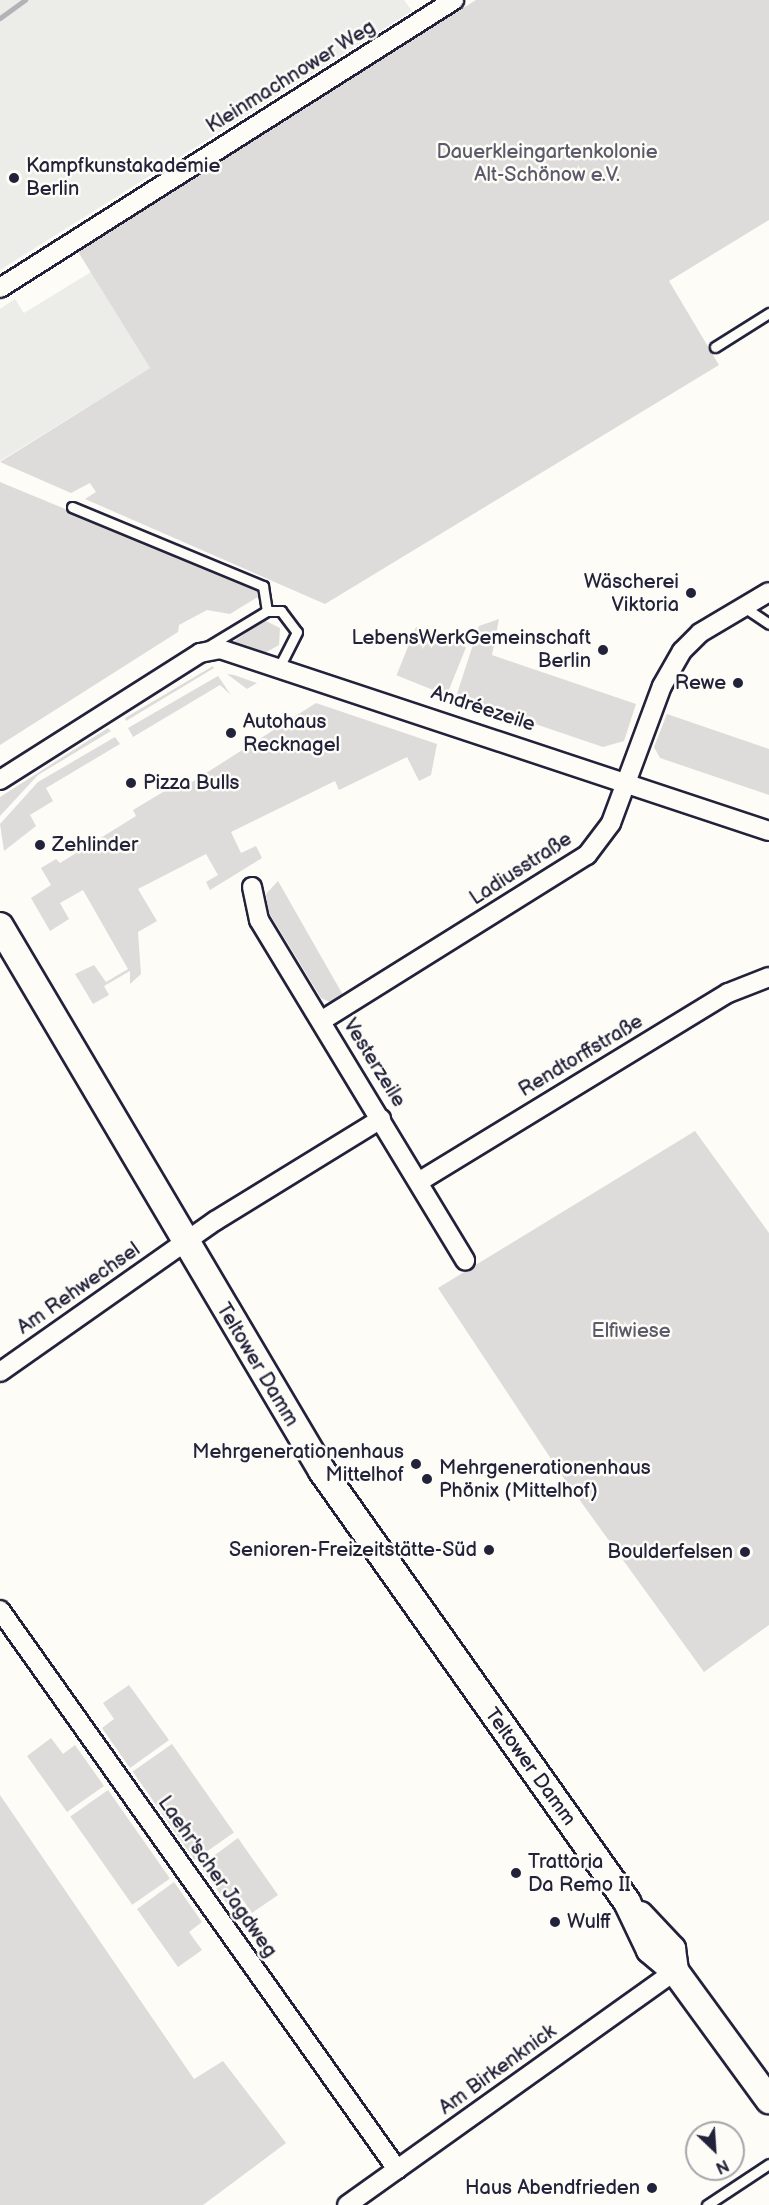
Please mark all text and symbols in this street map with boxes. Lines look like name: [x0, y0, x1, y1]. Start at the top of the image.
street label: Kleinmachnower Weg: [202, 15, 380, 139]
park label: Dauerkleingartenkolonie Alt-Schönow e.V.: [436, 141, 658, 188]
place label: Kampfkunstakademie Berlin: [26, 154, 220, 201]
marker: Kampfkunstakademie Berlin: [7, 171, 21, 185]
place label: Wäscherei Viktoria: [584, 570, 679, 617]
marker: Wäscherei Viktoria: [684, 586, 698, 600]
place label: LebensWerkGemeinschaft Berlin: [352, 626, 591, 673]
marker: LebensWerkGemeinschaft Berlin: [596, 643, 610, 657]
place label: Rewe: [675, 671, 726, 695]
marker: Rewe: [731, 676, 745, 690]
street label: Andréezeile: [428, 681, 538, 737]
place label: Autohaus Recknagel: [243, 710, 340, 757]
marker: Autohaus Recknagel: [224, 726, 238, 740]
place label: Pizza Bulls: [143, 771, 240, 795]
marker: Pizza Bulls: [124, 776, 138, 790]
street label: Ladiusstraße: [466, 827, 576, 911]
place label: Zehlinder: [52, 833, 138, 857]
marker: Zehlinder: [33, 838, 47, 852]
street label: Rendtorffstraße: [515, 1010, 647, 1102]
street label: Vesterzeile: [337, 1014, 411, 1112]
street label: Am Rehwechsel: [13, 1238, 145, 1340]
street label: Teltower Damm: [211, 1299, 303, 1431]
park label: Elfiwiese: [591, 1319, 671, 1343]
place label: Mehrgenerationenhaus Mittelhof: [192, 1440, 404, 1487]
place label: Mehrgenerationenhaus Phönix (Mittelhof): [439, 1456, 651, 1503]
marker: Mehrgenerationenhaus Mittelhof: [409, 1457, 423, 1471]
marker: Mehrgenerationenhaus Phönix (Mittelhof): [420, 1472, 434, 1486]
place label: Senioren-Freizeitstätte-Süd: [229, 1538, 477, 1562]
place label: Boulderfelsen: [607, 1540, 733, 1564]
marker: Senioren-Freizeitstätte-Süd: [482, 1543, 496, 1557]
marker: Boulderfelsen: [738, 1545, 752, 1559]
street label: Teltower Damm: [479, 1704, 581, 1830]
street label: Laehr'scher Jagdweg: [152, 1791, 282, 1963]
place label: Trattoria Da Remo II: [528, 1850, 631, 1897]
marker: Trattoria Da Remo II: [509, 1866, 523, 1880]
place label: Wulff: [567, 1910, 611, 1934]
marker: Wulff: [548, 1915, 562, 1929]
street label: Am Birkenknick: [435, 2020, 561, 2120]
north arrow: [685, 2121, 745, 2181]
text: N: [713, 2155, 731, 2177]
place label: Haus Abendfrieden: [465, 2176, 640, 2200]
marker: Haus Abendfrieden: [645, 2181, 659, 2195]

